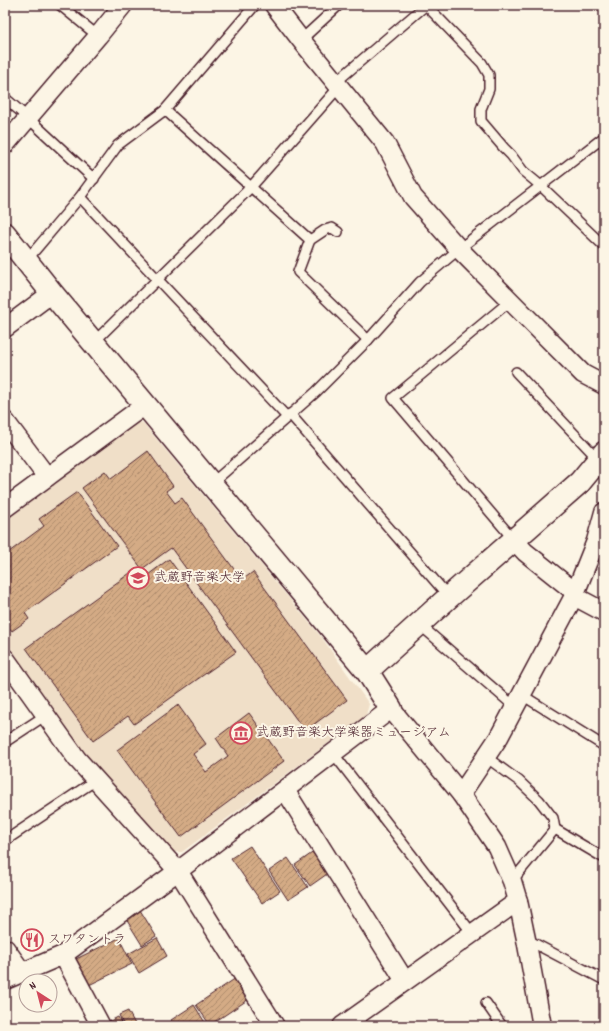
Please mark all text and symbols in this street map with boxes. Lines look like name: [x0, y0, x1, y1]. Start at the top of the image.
school or university icon: 武蔵野音楽大学: [125, 565, 151, 591]
place label: 武蔵野音楽大学: [154, 569, 245, 588]
museum icon: 武蔵野音楽大学楽器ミュージアム: [228, 720, 254, 746]
place label: 武蔵野音楽大学楽器ミュージアム: [256, 724, 451, 743]
restaurant icon: スワタントラ: [19, 927, 45, 953]
place label: スワタントラ: [48, 931, 126, 950]
north arrow: [18, 973, 58, 1013]
text: N: [26, 978, 41, 995]

